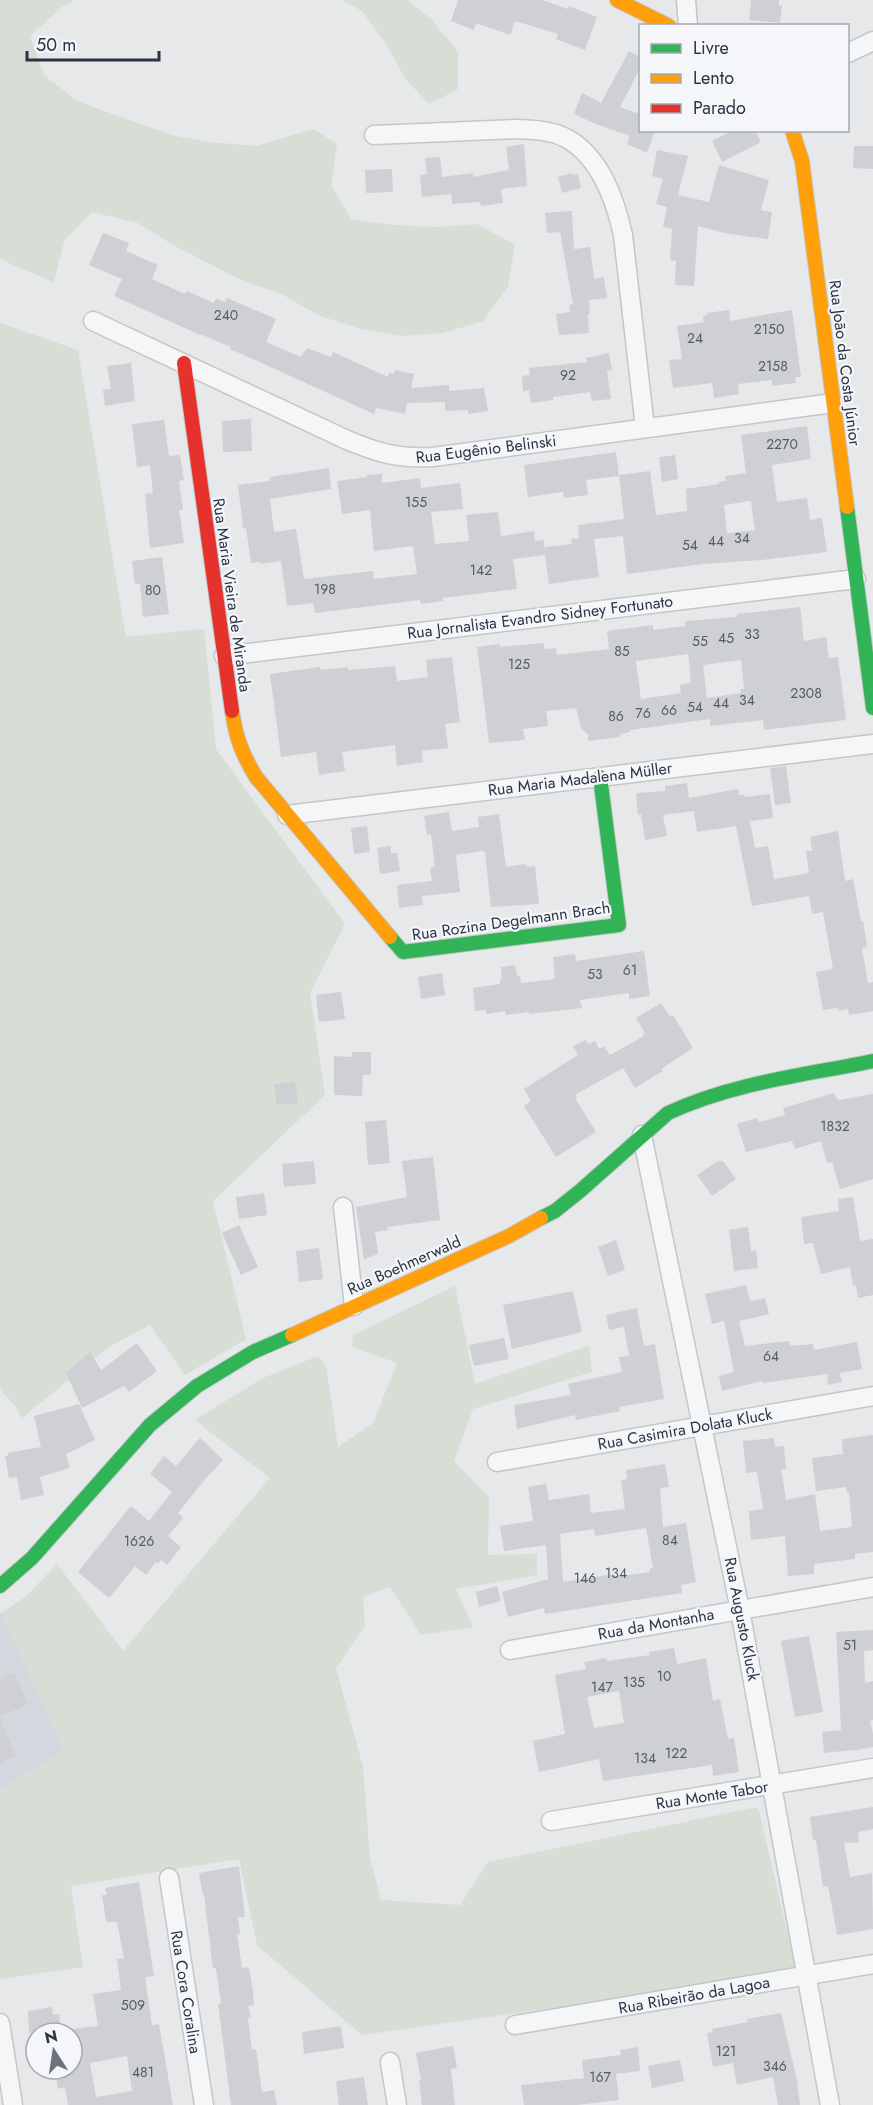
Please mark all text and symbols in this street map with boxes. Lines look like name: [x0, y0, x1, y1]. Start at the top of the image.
scale bar: [27, 24, 159, 62]
legend: [639, 24, 849, 132]
text: 50 m: [36, 32, 76, 58]
text: Livre: [693, 35, 729, 61]
text: Lento: [693, 65, 734, 91]
text: Parado: [693, 95, 746, 121]
street label: Rua João da Costa Júnior: [823, 279, 867, 448]
house number: 240: [214, 305, 238, 325]
house number: 2150: [754, 319, 784, 339]
house number: 24: [687, 328, 703, 348]
house number: 2158: [758, 356, 788, 376]
house number: 92: [560, 365, 576, 385]
street label: Rua Eugênio Belinski: [414, 429, 558, 469]
house number: 2270: [766, 434, 798, 454]
house number: 155: [405, 492, 427, 512]
street label: Rua Maria Vieira de Miranda: [207, 497, 257, 693]
house number: 34: [734, 528, 750, 548]
house number: 44: [708, 531, 724, 551]
house number: 54: [682, 535, 698, 555]
house number: 142: [470, 560, 492, 580]
house number: 198: [314, 579, 336, 599]
house number: 80: [145, 580, 161, 600]
street label: Rua Jornalista Evandro Sidney Fortunato: [406, 589, 674, 645]
house number: 33: [744, 624, 760, 644]
house number: 45: [718, 628, 734, 648]
house number: 55: [692, 631, 708, 651]
house number: 85: [614, 641, 630, 661]
house number: 125: [508, 654, 530, 674]
house number: 2308: [790, 683, 822, 703]
house number: 34: [739, 690, 755, 710]
house number: 44: [713, 693, 729, 713]
house number: 54: [687, 697, 703, 717]
house number: 66: [661, 700, 677, 720]
house number: 76: [635, 703, 651, 723]
house number: 86: [608, 706, 624, 726]
street label: Rua Maria Madalena Müller: [487, 756, 674, 802]
street label: Rua Rozina Degelmann Brach: [410, 896, 612, 946]
house number: 61: [623, 960, 637, 980]
house number: 53: [587, 964, 603, 984]
house number: 1832: [820, 1116, 850, 1136]
street label: Rua Boehmerwald: [343, 1230, 465, 1300]
house number: 64: [763, 1346, 779, 1366]
street label: Rua Casimira Dolata Kluck: [596, 1402, 775, 1456]
house number: 84: [662, 1530, 678, 1550]
house number: 1626: [124, 1531, 154, 1551]
street label: Rua Augusto Kluck: [719, 1555, 765, 1684]
house number: 134: [605, 1563, 627, 1583]
house number: 146: [574, 1568, 596, 1588]
street label: Rua da Montanha: [596, 1602, 716, 1646]
house number: 51: [843, 1635, 857, 1655]
house number: 10: [657, 1666, 671, 1686]
house number: 135: [623, 1672, 645, 1692]
house number: 147: [591, 1677, 614, 1697]
house number: 122: [665, 1743, 687, 1763]
house number: 134: [634, 1748, 656, 1768]
street label: Rua Monte Tabor: [654, 1775, 770, 1815]
street label: Rua Cora Coralina: [165, 1929, 207, 2055]
street label: Rua Ribeirão da Lagoa: [616, 1970, 772, 2020]
house number: 509: [121, 1995, 145, 2015]
north arrow: [24, 2021, 84, 2081]
text: N: [42, 2024, 60, 2049]
house number: 121: [716, 2041, 736, 2061]
house number: 346: [763, 2056, 787, 2076]
house number: 481: [132, 2062, 154, 2082]
house number: 167: [589, 2067, 612, 2087]

